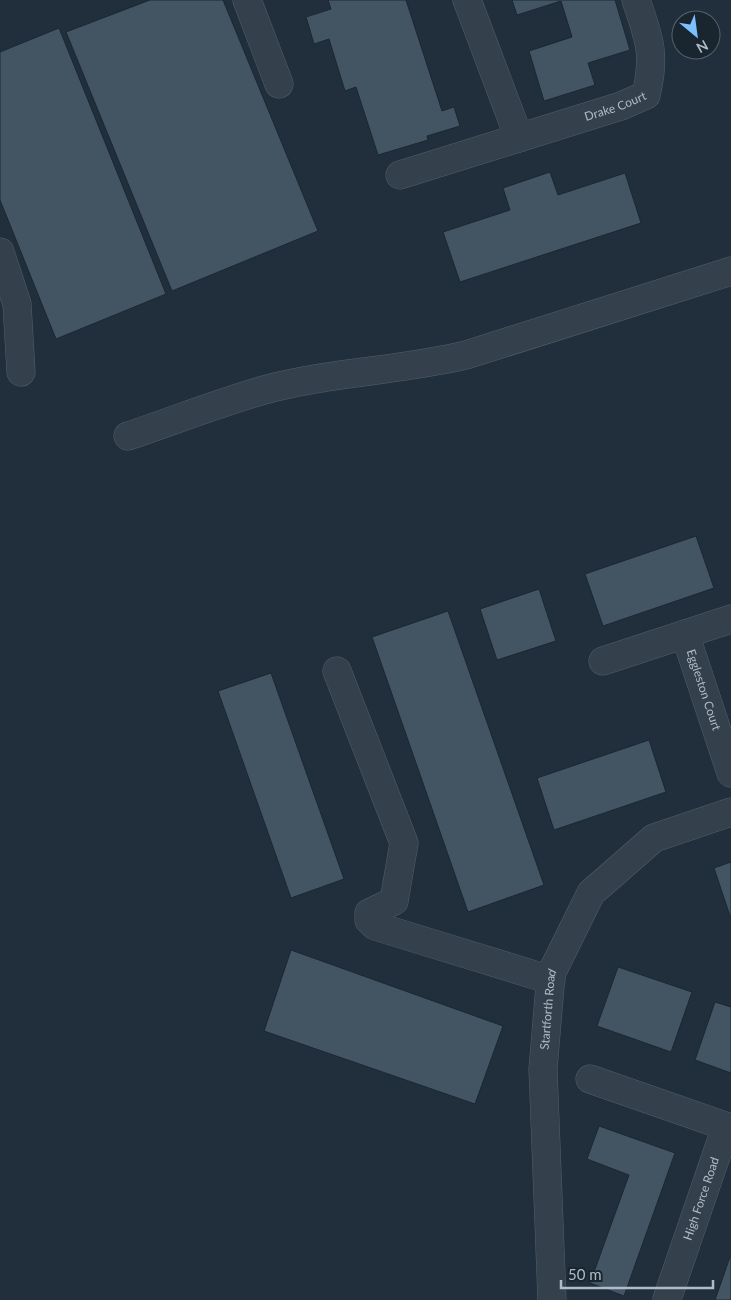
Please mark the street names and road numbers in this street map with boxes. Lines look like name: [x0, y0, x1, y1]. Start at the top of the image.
street label: Drake Court: [583, 88, 649, 124]
street label: Eggleston Court: [684, 647, 725, 733]
street label: Startforth Road: [537, 966, 559, 1050]
street label: High Force Road: [680, 1155, 722, 1242]

